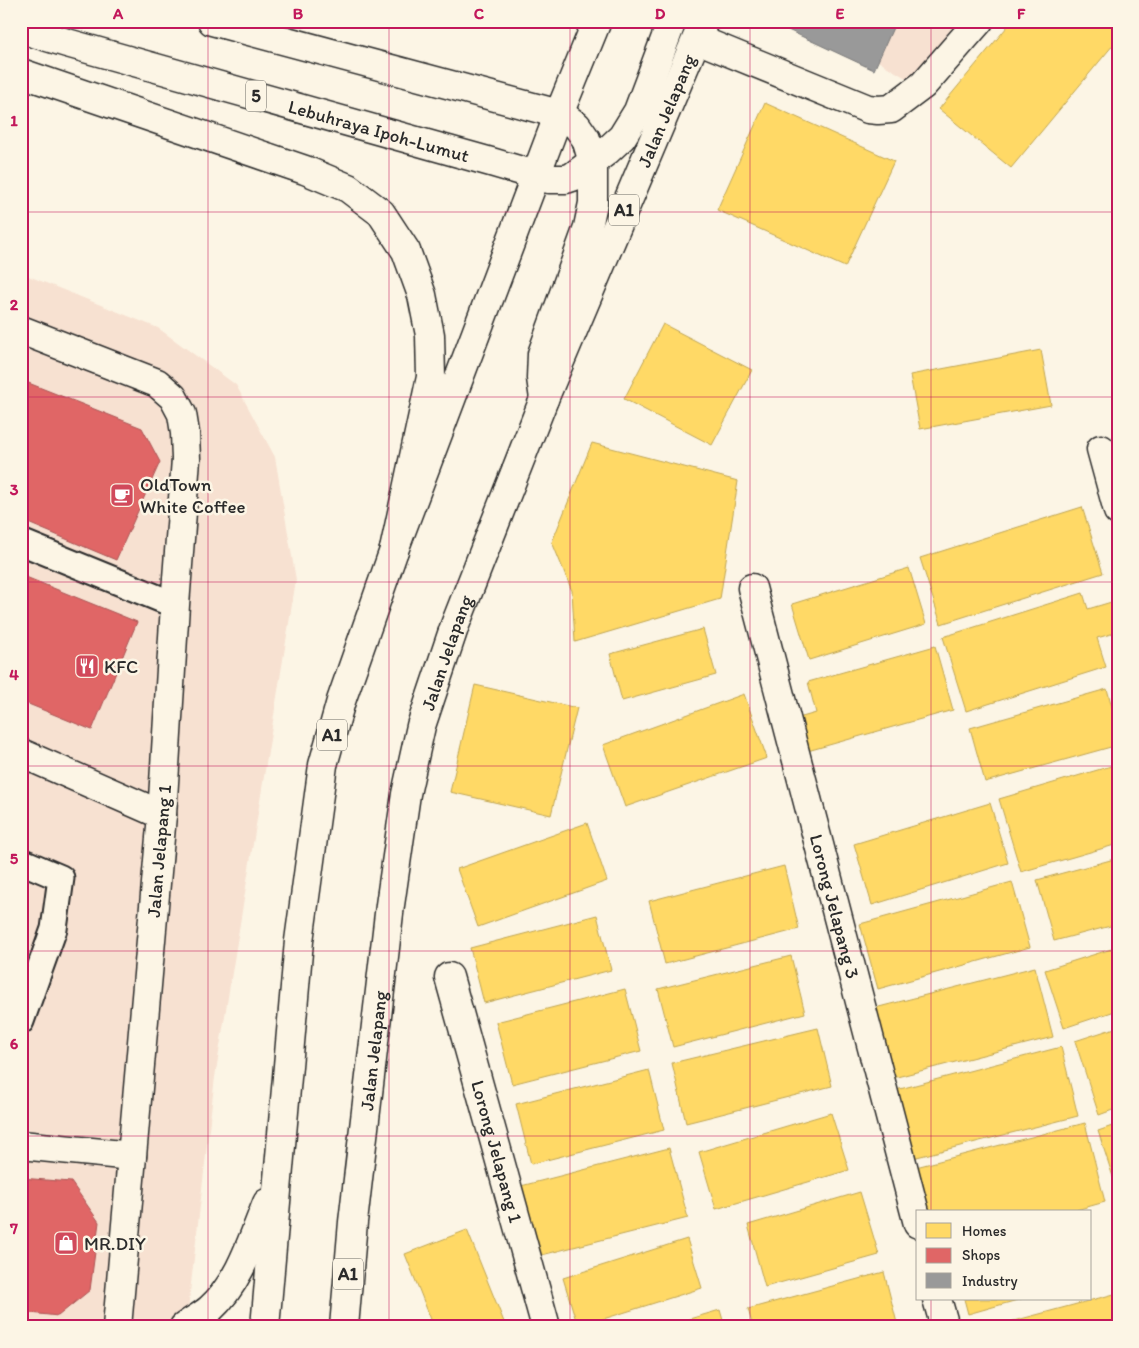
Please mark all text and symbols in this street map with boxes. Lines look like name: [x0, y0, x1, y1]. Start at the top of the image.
text: A: [112, 4, 124, 23]
text: B: [293, 4, 304, 23]
text: C: [474, 4, 485, 23]
text: D: [655, 4, 666, 23]
text: E: [836, 4, 845, 23]
text: F: [1017, 4, 1026, 23]
street label: Jalan Jelapang: [632, 50, 700, 171]
road number: 5: [246, 80, 266, 112]
street label: Lebuhraya Ipoh-Lumut: [286, 94, 472, 167]
text: 1: [10, 111, 18, 130]
road number: A1: [609, 194, 639, 226]
text: 2: [10, 295, 19, 314]
place label: OldTown White Coffee: [140, 473, 246, 518]
text: 3: [10, 480, 19, 499]
cafe icon: OldTown White Coffee: [109, 482, 135, 508]
street label: Jalan Jelapang: [416, 591, 477, 713]
restaurant icon: KFC: [74, 653, 100, 679]
place label: KFC: [104, 655, 138, 678]
text: 4: [9, 665, 19, 684]
road number: A1: [317, 720, 347, 750]
street label: Jalan Jelapang 1: [142, 783, 176, 918]
street label: Lorong Jelapang 3: [805, 832, 865, 981]
text: 5: [10, 849, 19, 868]
street label: Jalan Jelapang: [355, 989, 391, 1112]
text: 6: [10, 1034, 19, 1053]
street label: Lorong Jelapang 1: [467, 1078, 528, 1225]
legend: [916, 1210, 1092, 1300]
text: 7: [9, 1219, 18, 1238]
text: Homes: [962, 1222, 1007, 1240]
shop icon: MR.DIY: [53, 1230, 79, 1256]
place label: MR.DIY: [84, 1232, 146, 1255]
text: Shops: [962, 1246, 1001, 1264]
road number: A1: [333, 1258, 363, 1290]
text: Industry: [962, 1272, 1018, 1290]

